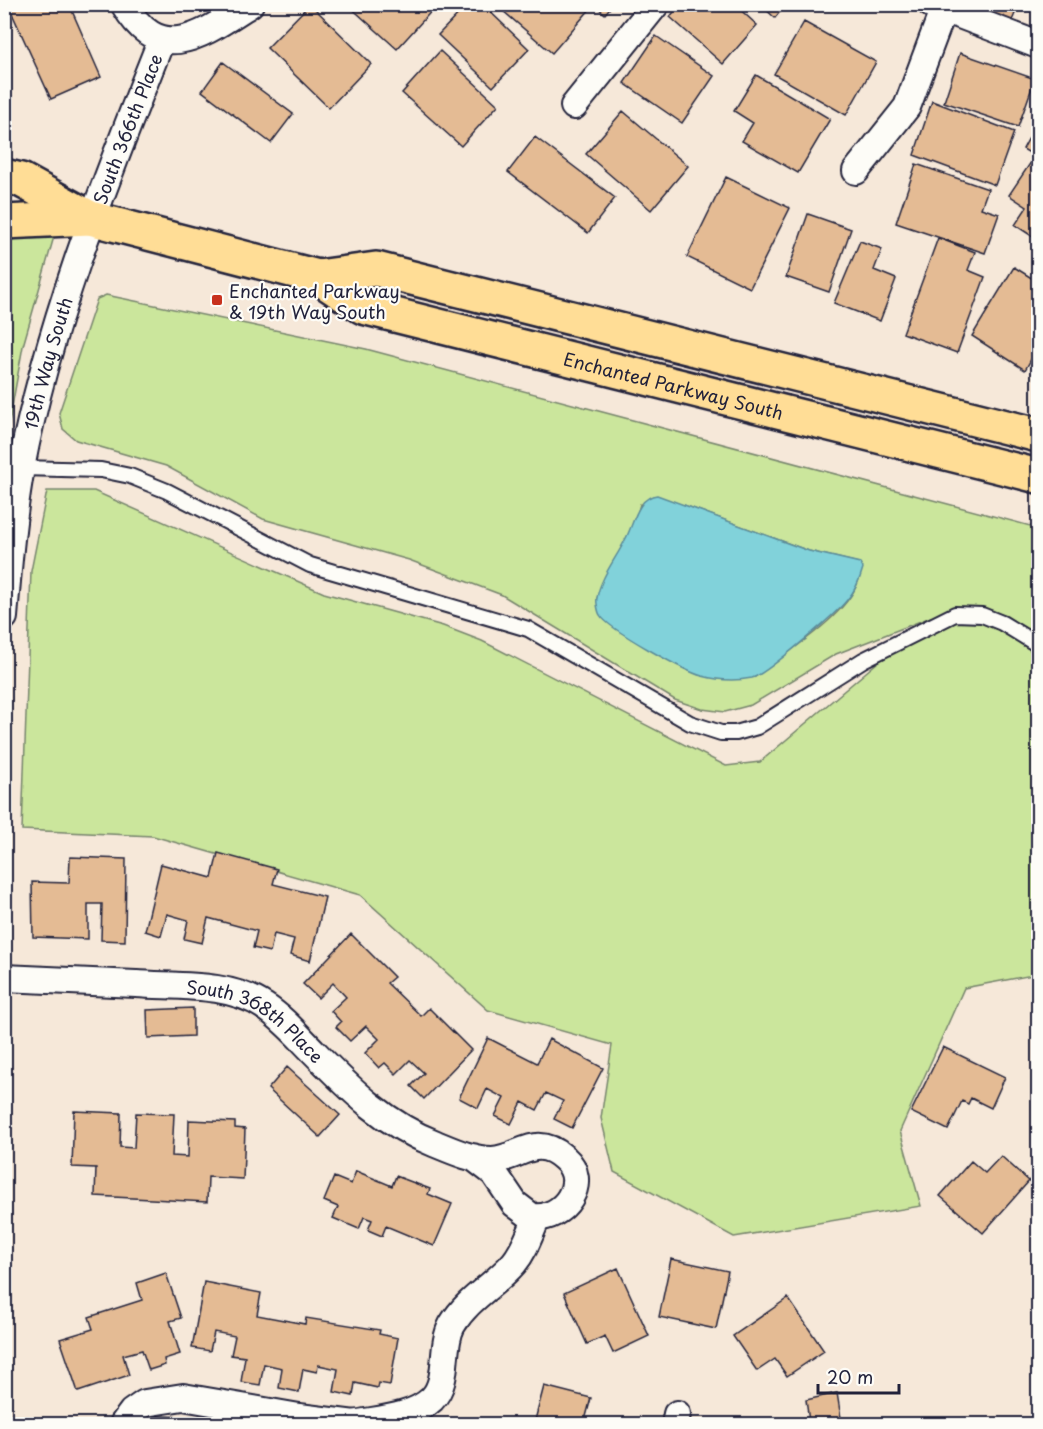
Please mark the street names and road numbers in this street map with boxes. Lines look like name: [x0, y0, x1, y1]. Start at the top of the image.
street label: South 366th Place: [85, 49, 168, 208]
street label: 19th Way South: [16, 293, 78, 432]
street label: Enchanted Parkway South: [561, 344, 786, 425]
street label: South 368th Place: [186, 973, 330, 1068]

